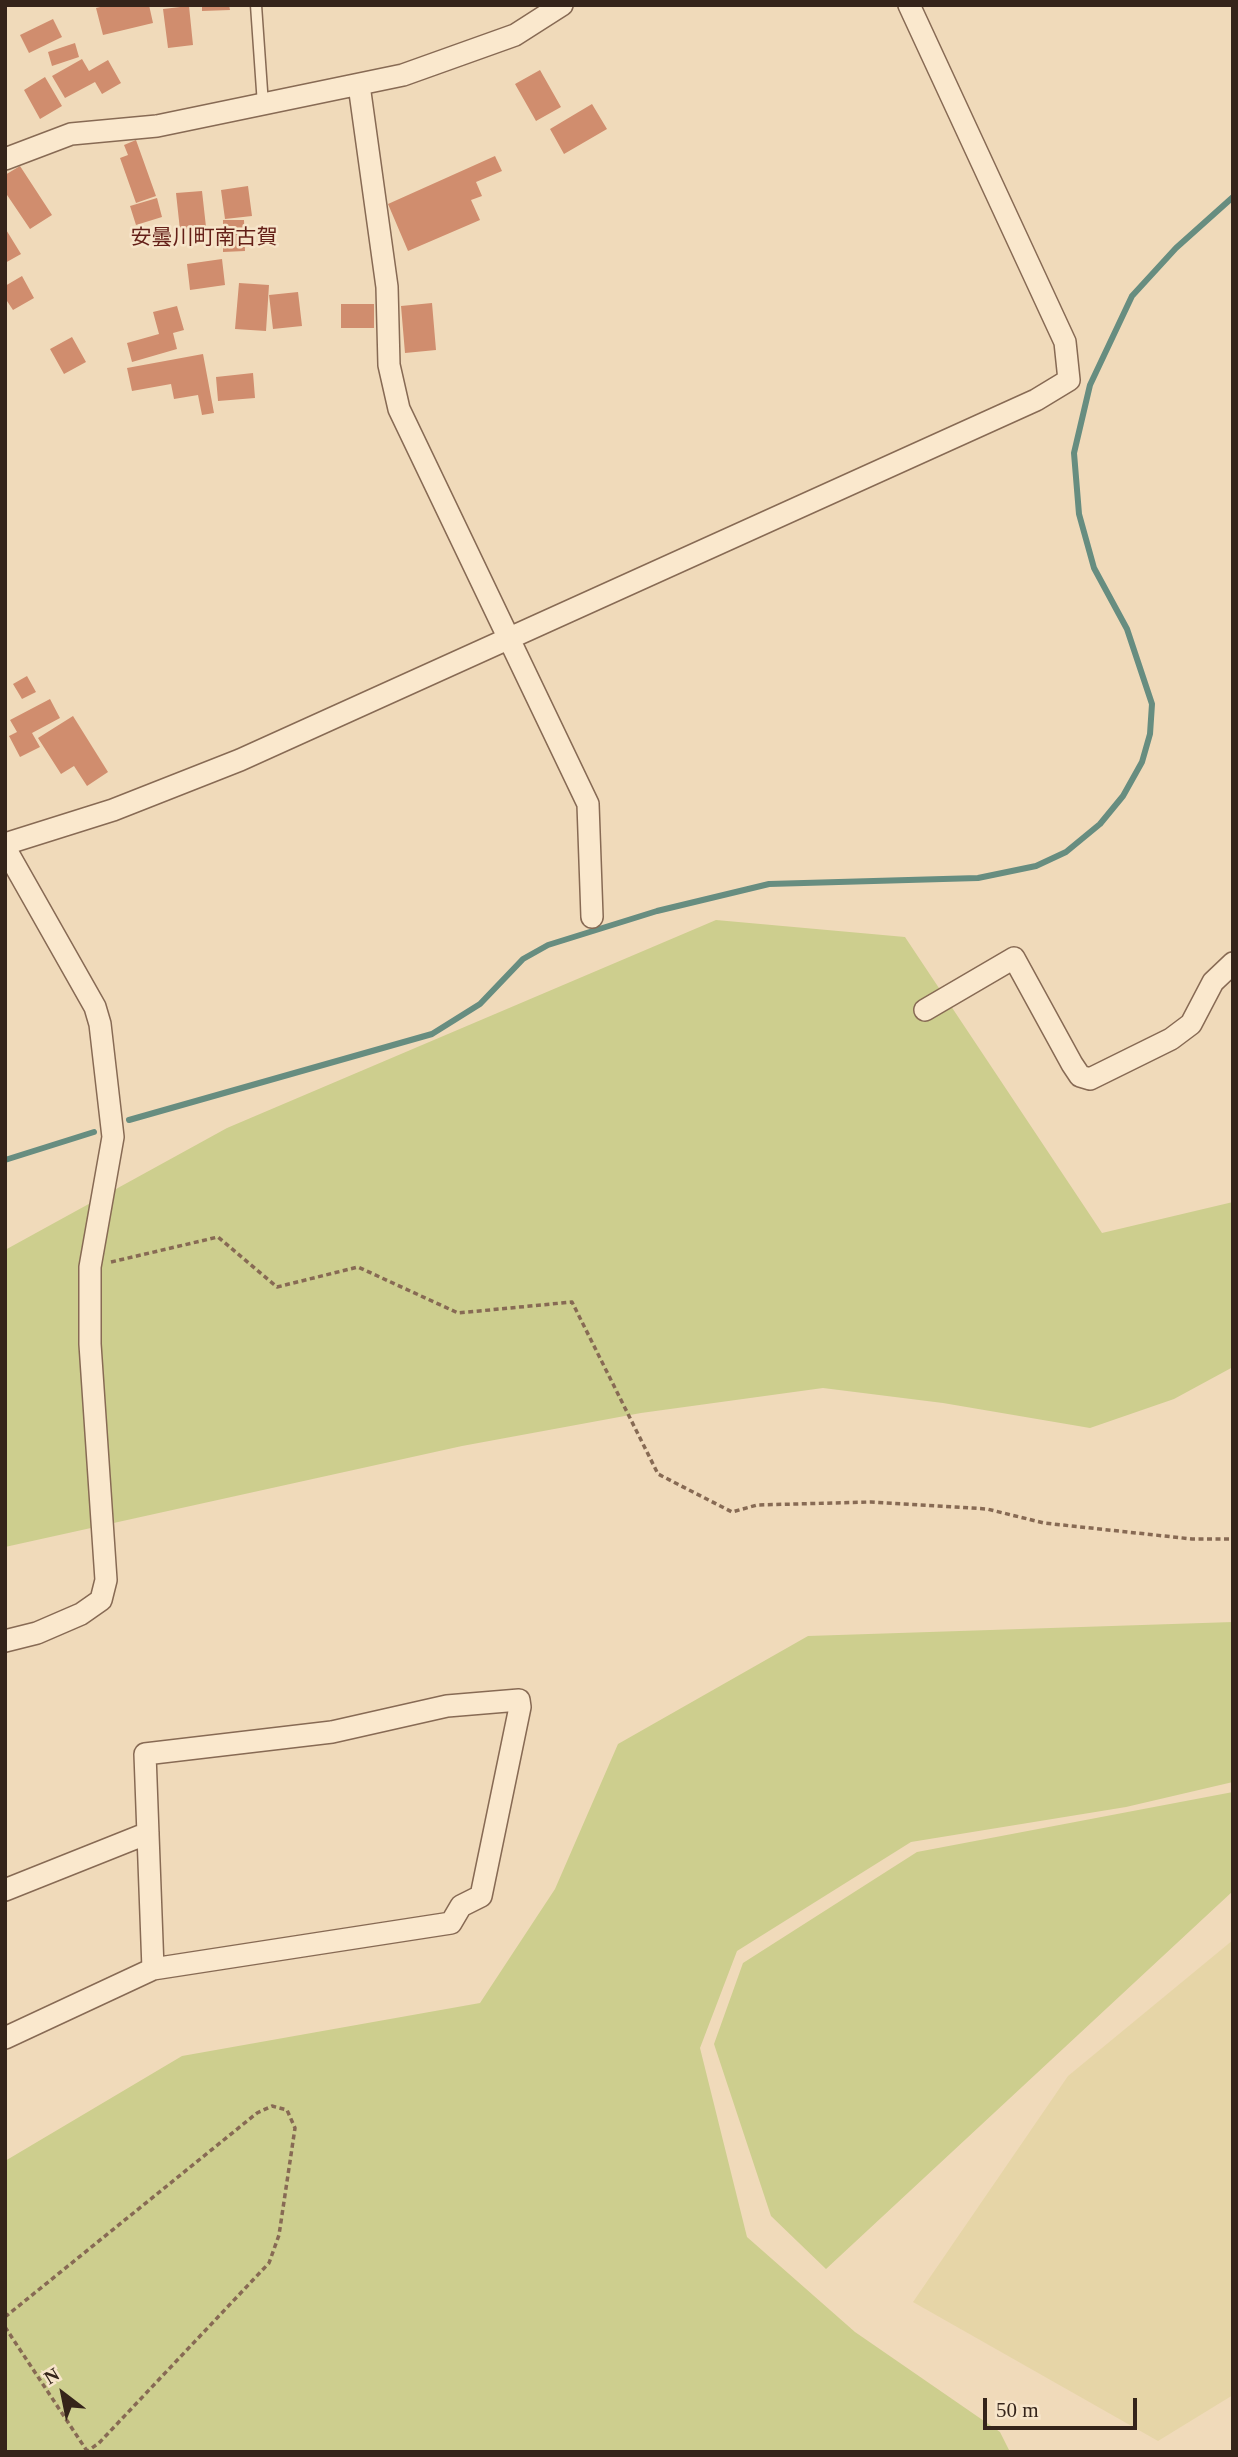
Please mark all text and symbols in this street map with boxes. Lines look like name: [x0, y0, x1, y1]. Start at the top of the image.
district label: 安曇川町南古賀: [131, 223, 277, 249]
north arrow: [28, 2359, 98, 2429]
text: N: [40, 2363, 63, 2388]
scale bar: [986, 2384, 1140, 2428]
text: 50 m: [996, 2398, 1039, 2422]

